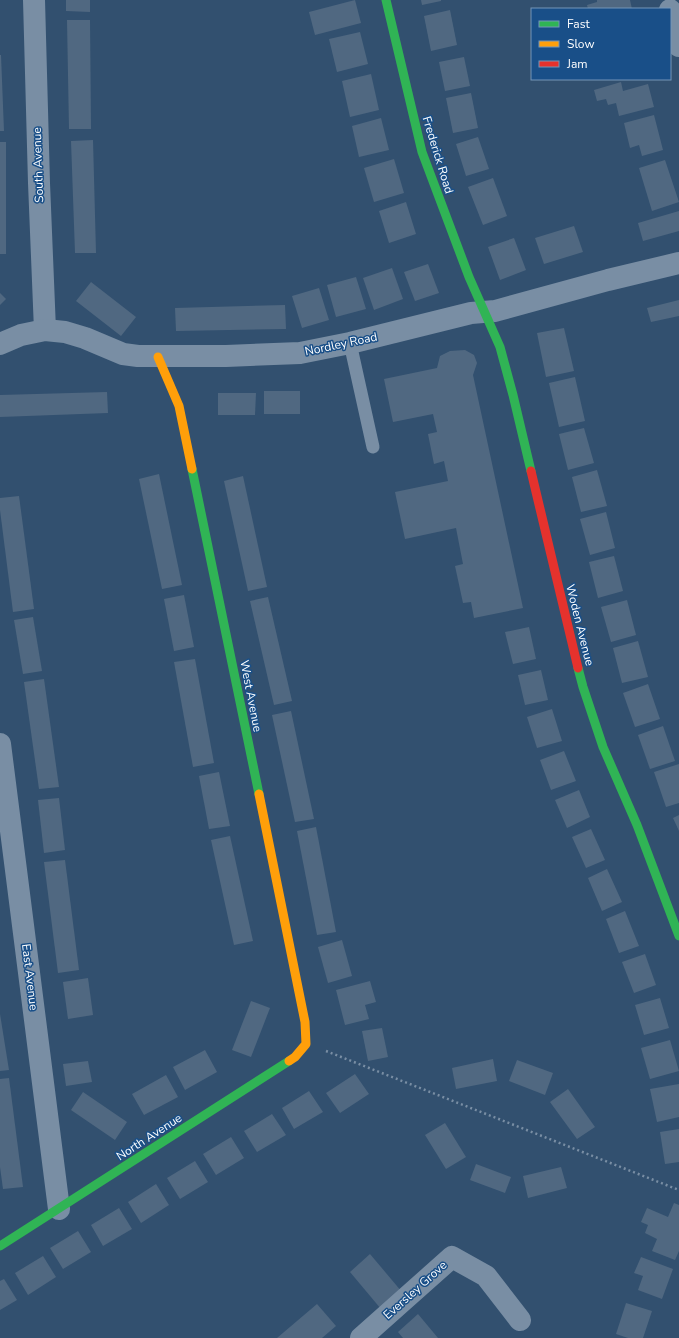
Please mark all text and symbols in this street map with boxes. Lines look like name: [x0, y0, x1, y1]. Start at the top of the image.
legend: [531, 8, 671, 80]
text: Fast: [567, 16, 590, 32]
text: Slow: [567, 36, 595, 52]
text: Jam: [566, 56, 588, 72]
street label: Frederick Road: [419, 114, 457, 196]
street label: South Avenue: [29, 127, 47, 203]
street label: Nordley Road: [303, 329, 379, 359]
street label: Woden Avenue: [562, 583, 598, 667]
street label: West Avenue: [236, 659, 266, 733]
street label: East Avenue: [18, 943, 42, 1011]
street label: North Avenue: [113, 1110, 185, 1164]
street label: Eversley Grove: [380, 1257, 450, 1323]

